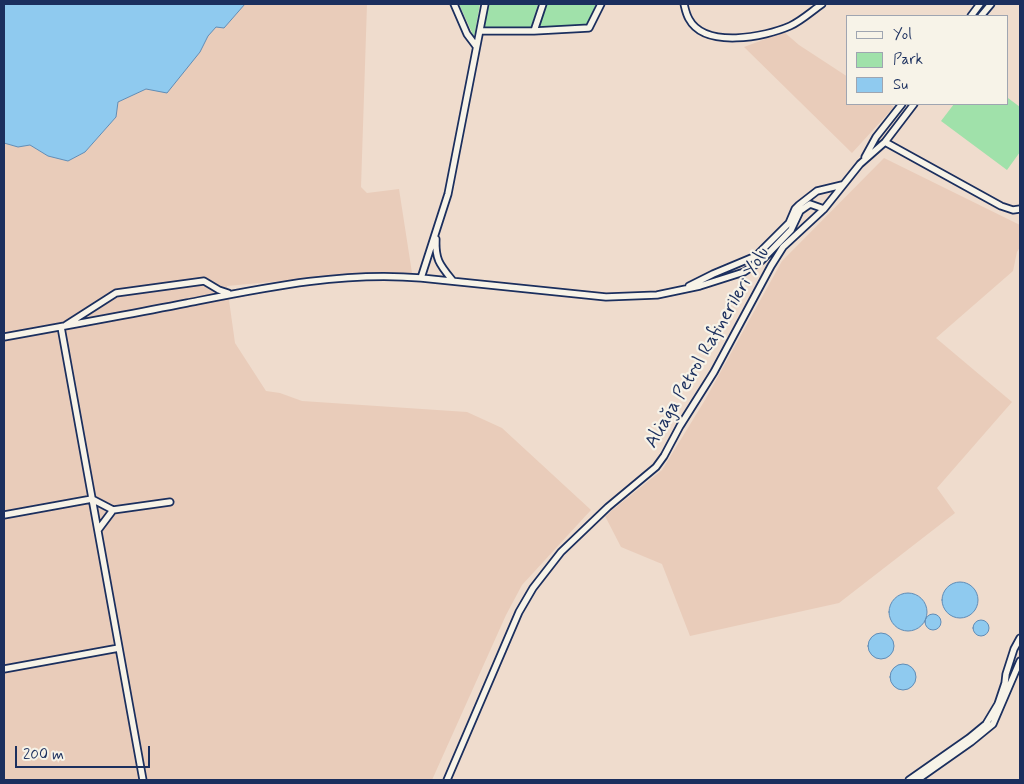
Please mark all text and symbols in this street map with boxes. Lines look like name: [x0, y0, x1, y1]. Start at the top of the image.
legend: [846, 15, 1009, 105]
text: Yol: [893, 25, 912, 45]
text: Park: [893, 50, 923, 70]
text: Su: [893, 75, 908, 95]
street label: Aliağa Petrol Rafinerileri Yolu: [641, 243, 775, 453]
scale bar: [18, 736, 152, 768]
text: 200 m: [23, 745, 64, 765]

